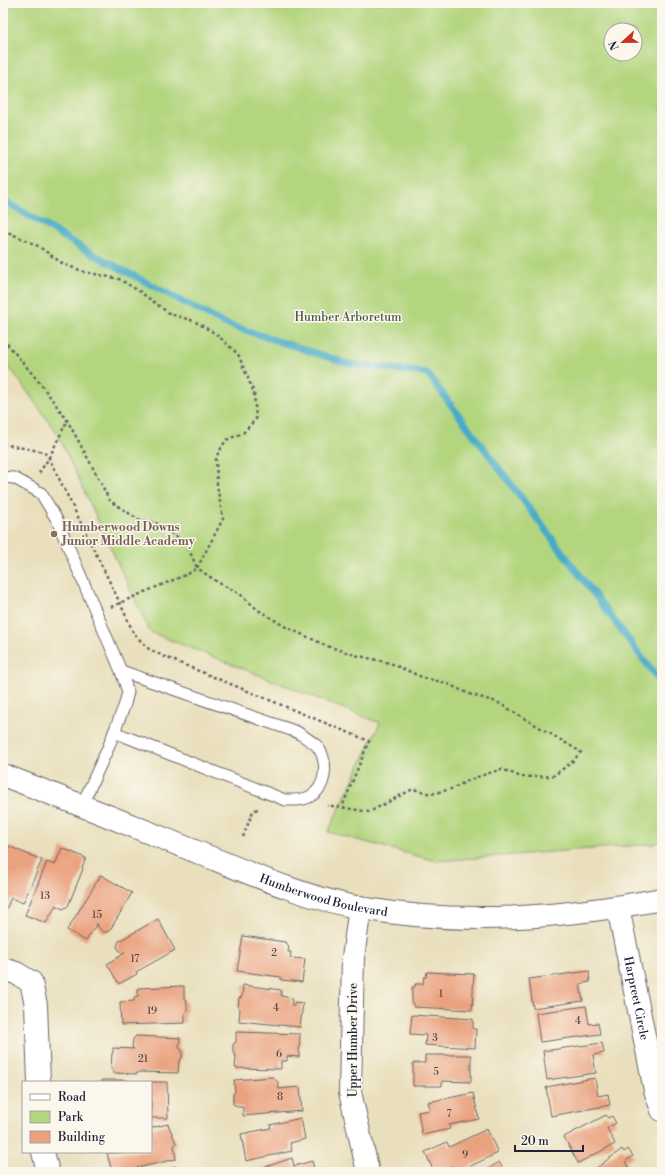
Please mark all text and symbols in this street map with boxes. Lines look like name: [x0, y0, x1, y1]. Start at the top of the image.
north arrow: [603, 22, 643, 62]
text: N: [606, 38, 623, 52]
park label: Humber Arboretum: [294, 310, 402, 325]
place label: Humberwood Downs Junior Middle Academy: [60, 520, 196, 549]
marker: Humberwood Downs Junior Middle Academy: [49, 529, 59, 539]
street label: Humberwood Boulevard: [258, 871, 389, 920]
house number: 13: [40, 890, 50, 902]
house number: 15: [92, 909, 102, 921]
house number: 2: [271, 947, 277, 959]
house number: 17: [131, 953, 139, 965]
street label: Harpreet Circle: [621, 955, 652, 1041]
street label: Upper Humber Drive: [346, 983, 361, 1097]
house number: 1: [439, 988, 444, 1000]
house number: 4: [273, 1002, 279, 1014]
house number: 19: [147, 1005, 157, 1017]
house number: 4: [575, 1015, 581, 1027]
house number: 3: [432, 1032, 438, 1044]
house number: 6: [276, 1048, 282, 1060]
house number: 21: [138, 1053, 149, 1065]
house number: 5: [433, 1066, 439, 1078]
legend: [22, 1081, 152, 1153]
text: Road: [58, 1090, 86, 1105]
house number: 8: [277, 1091, 283, 1103]
house number: 7: [446, 1108, 452, 1120]
text: Park: [58, 1110, 84, 1125]
scale bar: [515, 1127, 583, 1153]
text: Building: [57, 1130, 106, 1145]
text: 20 m: [521, 1134, 549, 1149]
house number: 9: [462, 1149, 468, 1161]

